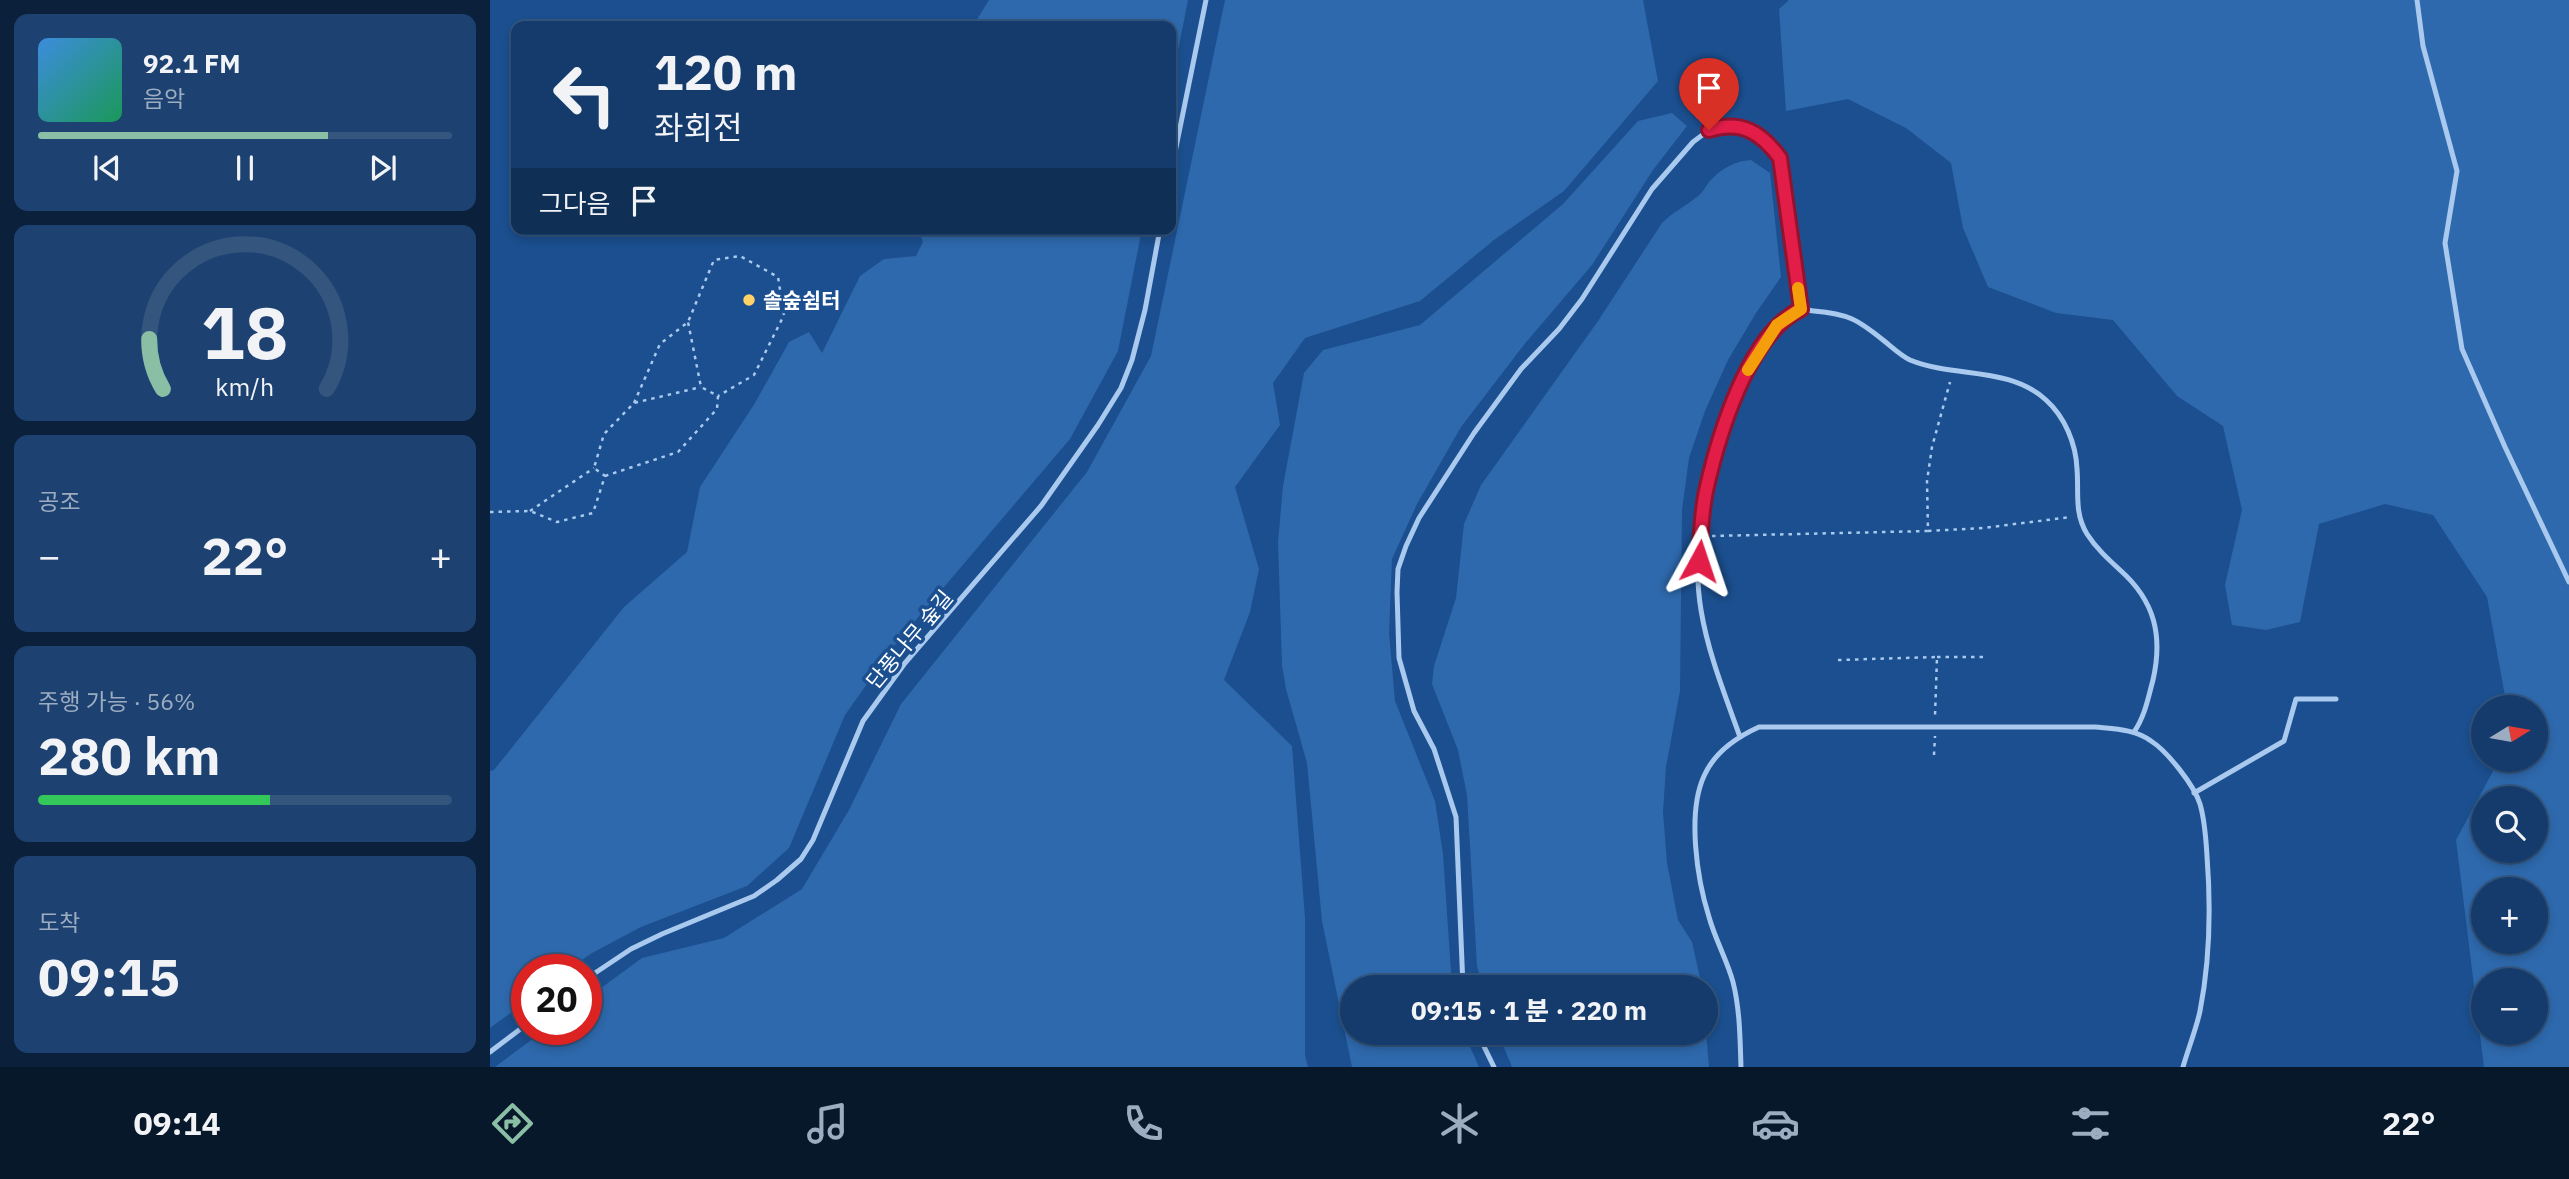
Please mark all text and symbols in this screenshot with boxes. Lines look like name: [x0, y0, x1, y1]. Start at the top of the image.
text: 120 m: [654, 40, 798, 103]
text: 92.1 FM: [143, 46, 241, 80]
icon: left: [539, 49, 630, 140]
pin: [1679, 58, 1739, 130]
icon: arrive: [1690, 69, 1728, 107]
text: 음악: [143, 83, 185, 113]
text: 좌회전: [654, 106, 742, 148]
icon: previous: [88, 149, 126, 187]
icon: pause: [226, 149, 264, 187]
icon: next: [364, 149, 402, 187]
icon: arrive: [625, 182, 663, 220]
text: 그다음: [539, 186, 611, 220]
text: 18: [201, 284, 289, 379]
place label: 솔숲쉼터: [763, 286, 840, 314]
marker: 솔숲쉼터: [741, 292, 757, 308]
text: km/h: [216, 370, 274, 403]
text: 공조: [38, 486, 80, 516]
text: 22°: [202, 522, 288, 589]
position arrow: [1662, 524, 1736, 598]
text: −: [38, 531, 61, 580]
text: +: [429, 531, 452, 580]
street label: 단풍나무 숲길: [859, 584, 959, 694]
text: 주행 가능 · 56%: [38, 686, 195, 716]
north arrow: [2471, 695, 2548, 772]
map controls: [2471, 695, 2548, 1045]
text: 280 km: [38, 722, 220, 789]
button: search: [2471, 786, 2548, 863]
button: +: [2471, 877, 2548, 954]
text: 도착: [38, 907, 80, 937]
text: 09:15: [38, 943, 180, 1010]
speed limit sign: 20: [511, 954, 602, 1045]
button: −: [2471, 968, 2548, 1045]
text: 09:15 · 1 분 · 220 m: [1411, 993, 1647, 1027]
icon: directions: [488, 1099, 537, 1148]
icon: music: [803, 1099, 852, 1148]
icon: phone: [1119, 1099, 1168, 1148]
icon: climate: [1435, 1099, 1484, 1148]
icon: car: [1751, 1099, 1800, 1148]
icon: filters: [2066, 1099, 2115, 1148]
text: 09:14: [133, 1102, 221, 1144]
text: 22°: [2382, 1102, 2436, 1144]

